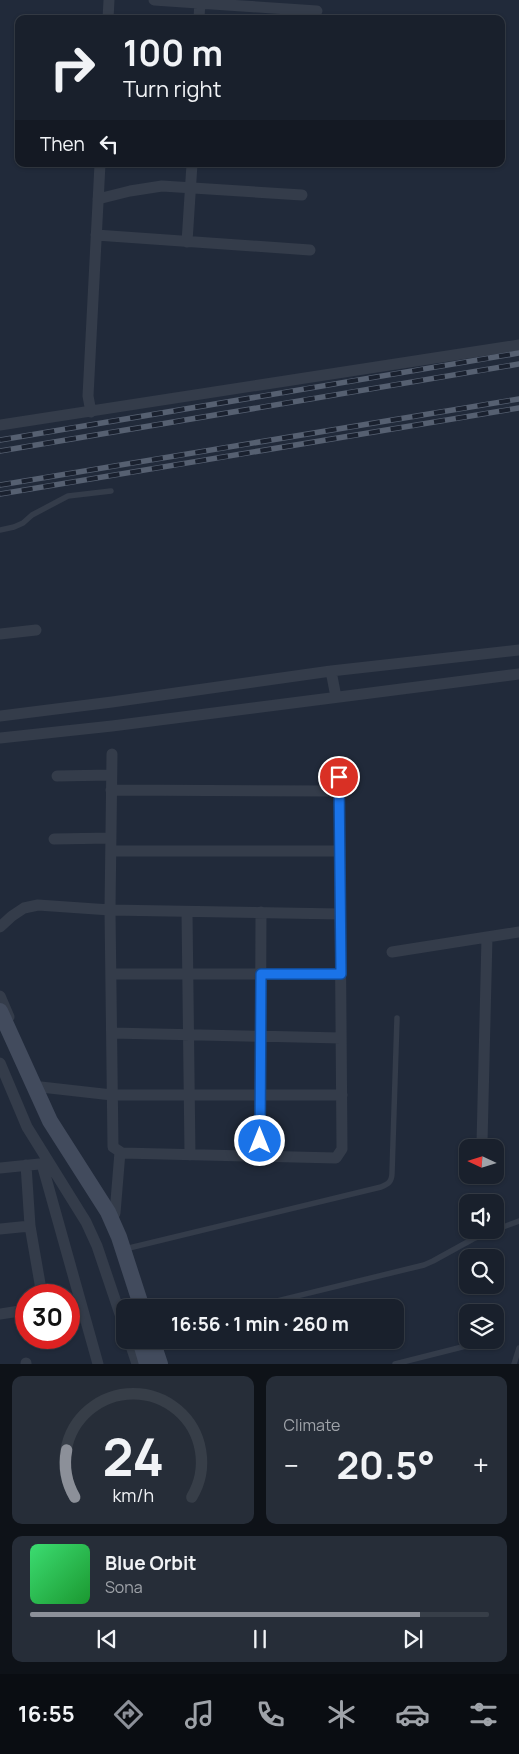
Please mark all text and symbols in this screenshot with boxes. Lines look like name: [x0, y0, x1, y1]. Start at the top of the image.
text: 100 m: [123, 29, 223, 77]
icon: right: [40, 35, 105, 100]
text: Turn right: [123, 74, 221, 104]
icon: left: [95, 130, 123, 158]
text: Then: [40, 131, 85, 157]
pin: [318, 756, 360, 798]
icon: arrive: [325, 763, 353, 791]
position arrow: [233, 1114, 285, 1166]
north arrow: [459, 1139, 504, 1184]
map controls: [459, 1139, 504, 1349]
button: sound: [459, 1194, 504, 1239]
button: search: [459, 1249, 504, 1294]
speed limit sign: 30: [15, 1284, 80, 1349]
button: layers: [459, 1304, 504, 1349]
text: 16:56 · 1 min · 260 m: [171, 1311, 349, 1337]
text: Climate: [284, 1414, 340, 1436]
text: 24: [102, 1421, 164, 1492]
text: 20.5°: [336, 1438, 435, 1490]
text: −: [284, 1446, 299, 1484]
text: +: [473, 1446, 489, 1484]
text: km/h: [112, 1483, 154, 1507]
text: Blue Orbit: [105, 1550, 197, 1576]
text: Sona: [105, 1576, 143, 1598]
icon: previous: [93, 1625, 121, 1653]
icon: pause: [246, 1625, 274, 1653]
icon: next: [399, 1625, 427, 1653]
icon: directions: [111, 1697, 146, 1732]
icon: music: [182, 1697, 217, 1732]
icon: phone: [253, 1697, 288, 1732]
icon: climate: [324, 1697, 359, 1732]
icon: car: [395, 1697, 430, 1732]
icon: filters: [466, 1697, 501, 1732]
text: 16:55: [18, 1699, 75, 1729]

